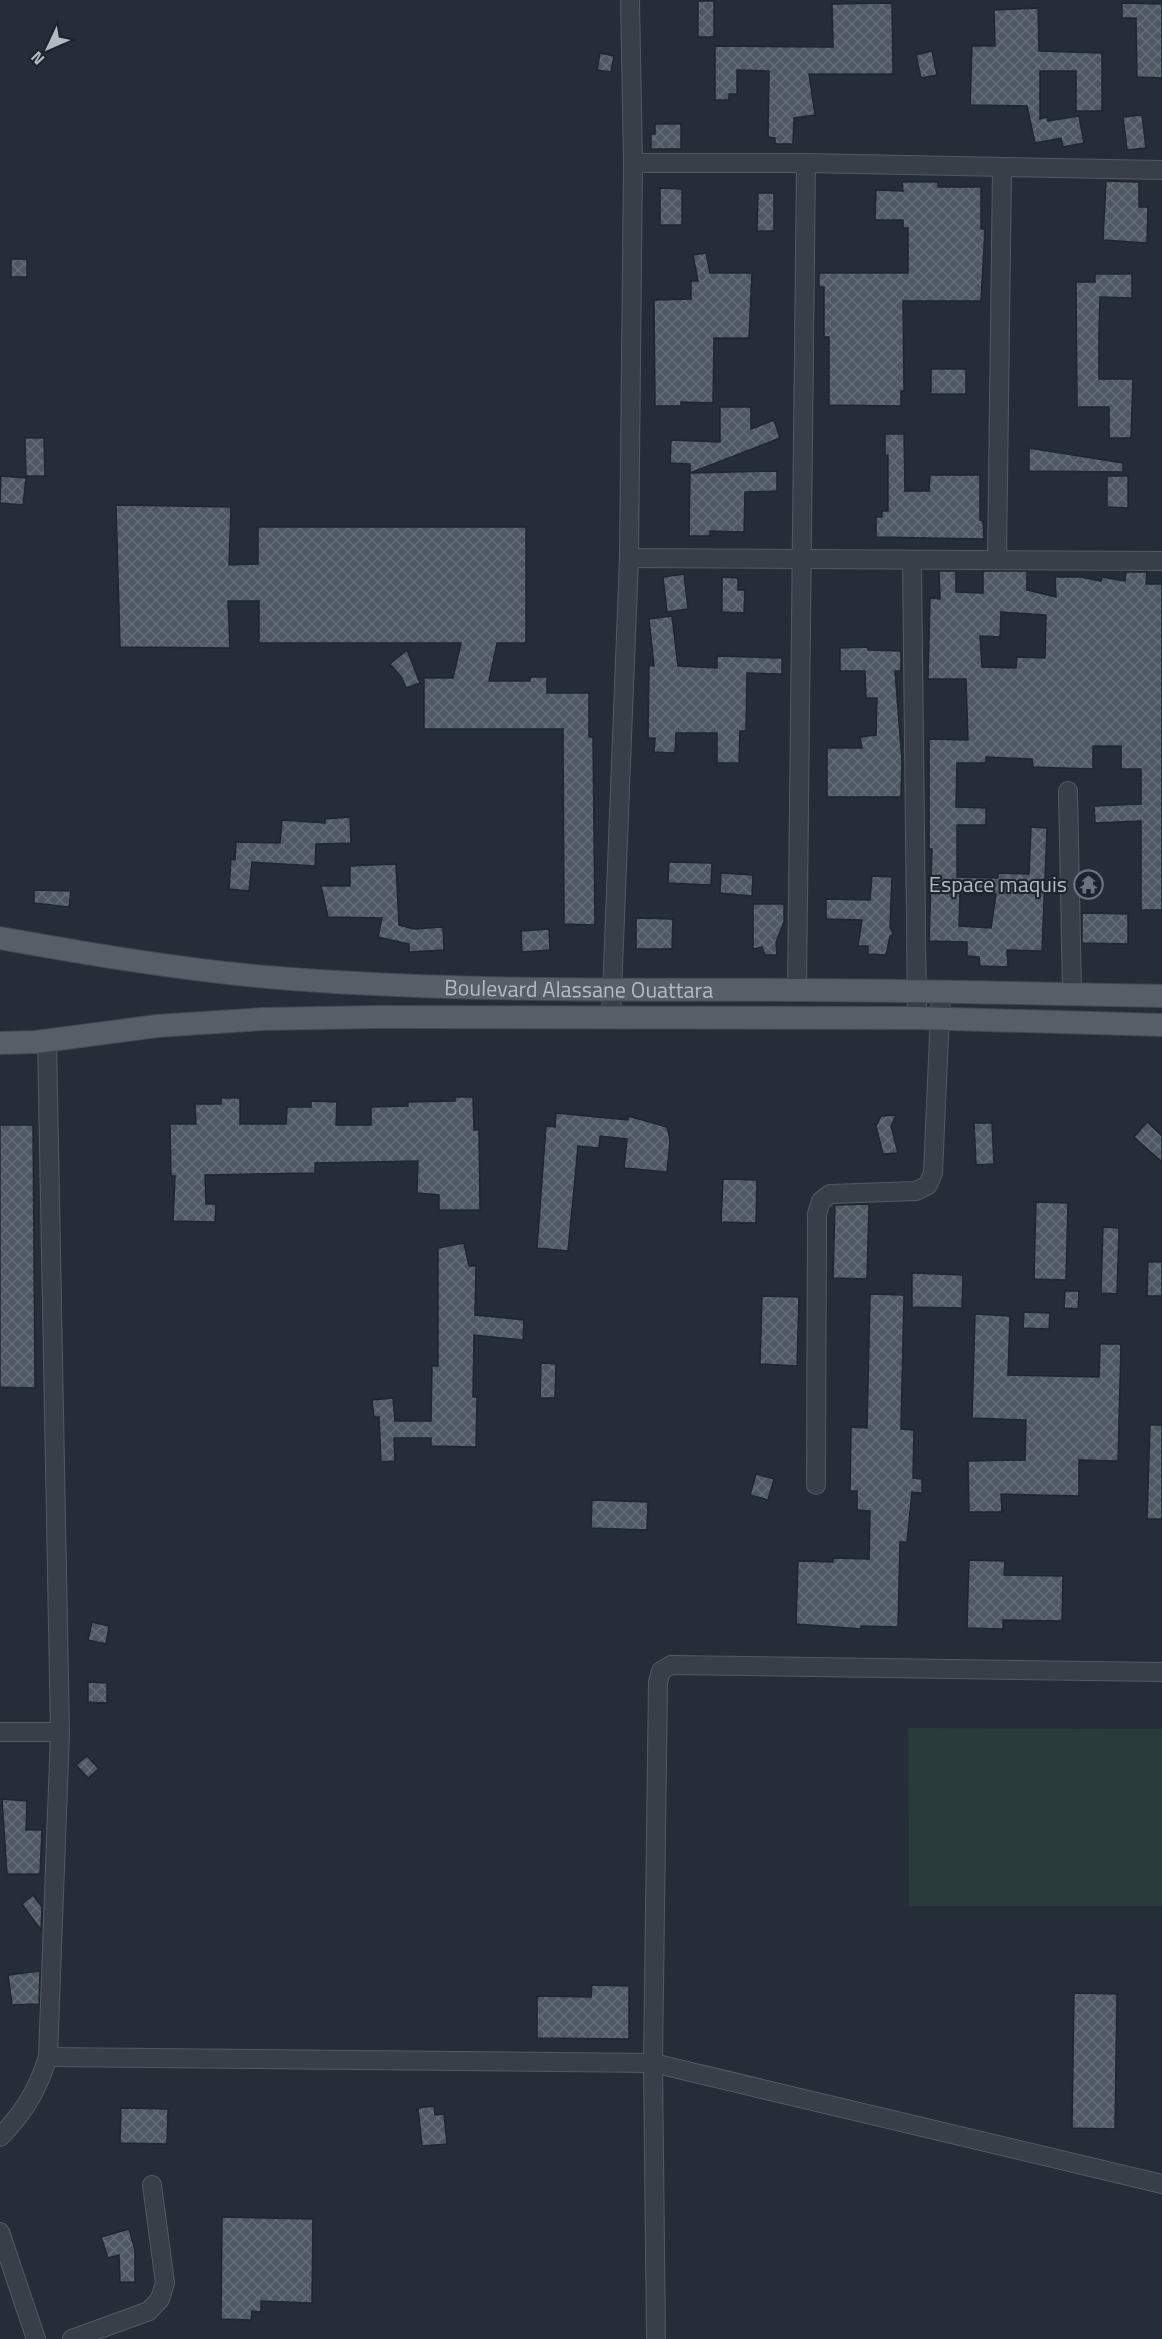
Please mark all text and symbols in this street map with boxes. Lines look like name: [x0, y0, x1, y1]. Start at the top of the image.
north arrow: [18, 18, 78, 78]
text: N: [25, 46, 50, 71]
place label: Espace maquis: [929, 867, 1067, 901]
temple icon: Espace maquis: [1072, 868, 1104, 900]
street label: Boulevard Alassane Ouattara: [444, 970, 713, 1007]

